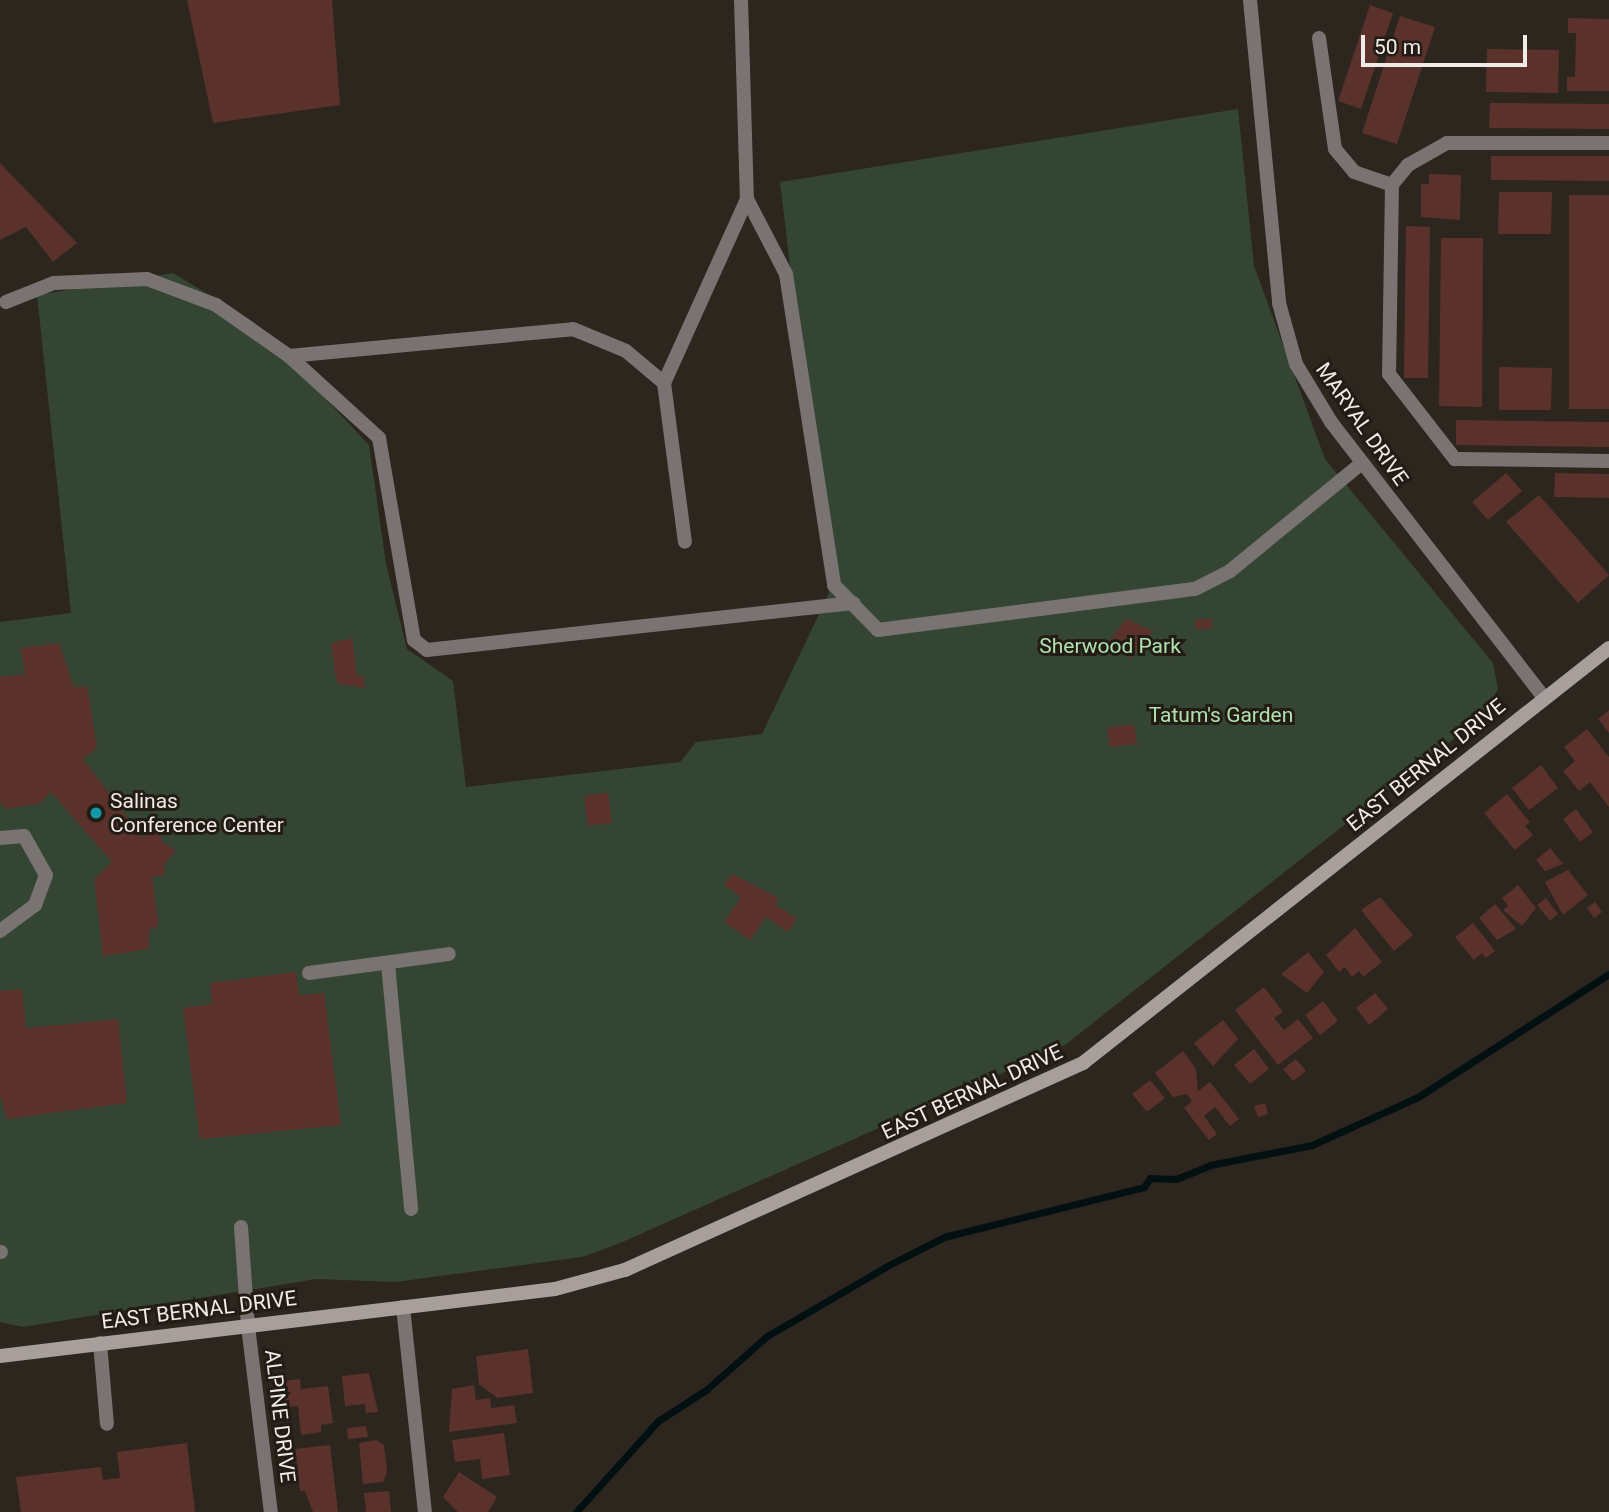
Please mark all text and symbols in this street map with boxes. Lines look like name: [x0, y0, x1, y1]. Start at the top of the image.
scale bar: [1364, 21, 1530, 65]
text: 50 m: [1374, 35, 1421, 59]
street label: MARYAL DRIVE: [1310, 358, 1414, 490]
park label: Sherwood Park: [1039, 633, 1181, 659]
street label: EAST BERNAL DRIVE: [1342, 693, 1510, 837]
park label: Tatum's Garden: [1149, 702, 1293, 728]
place label: Salinas Conference Center: [110, 788, 284, 838]
marker: Salinas Conference Center: [88, 805, 104, 821]
street label: EAST BERNAL DRIVE: [877, 1039, 1067, 1145]
street label: EAST BERNAL DRIVE: [100, 1285, 298, 1335]
street label: ALPINE DRIVE: [259, 1348, 301, 1484]

